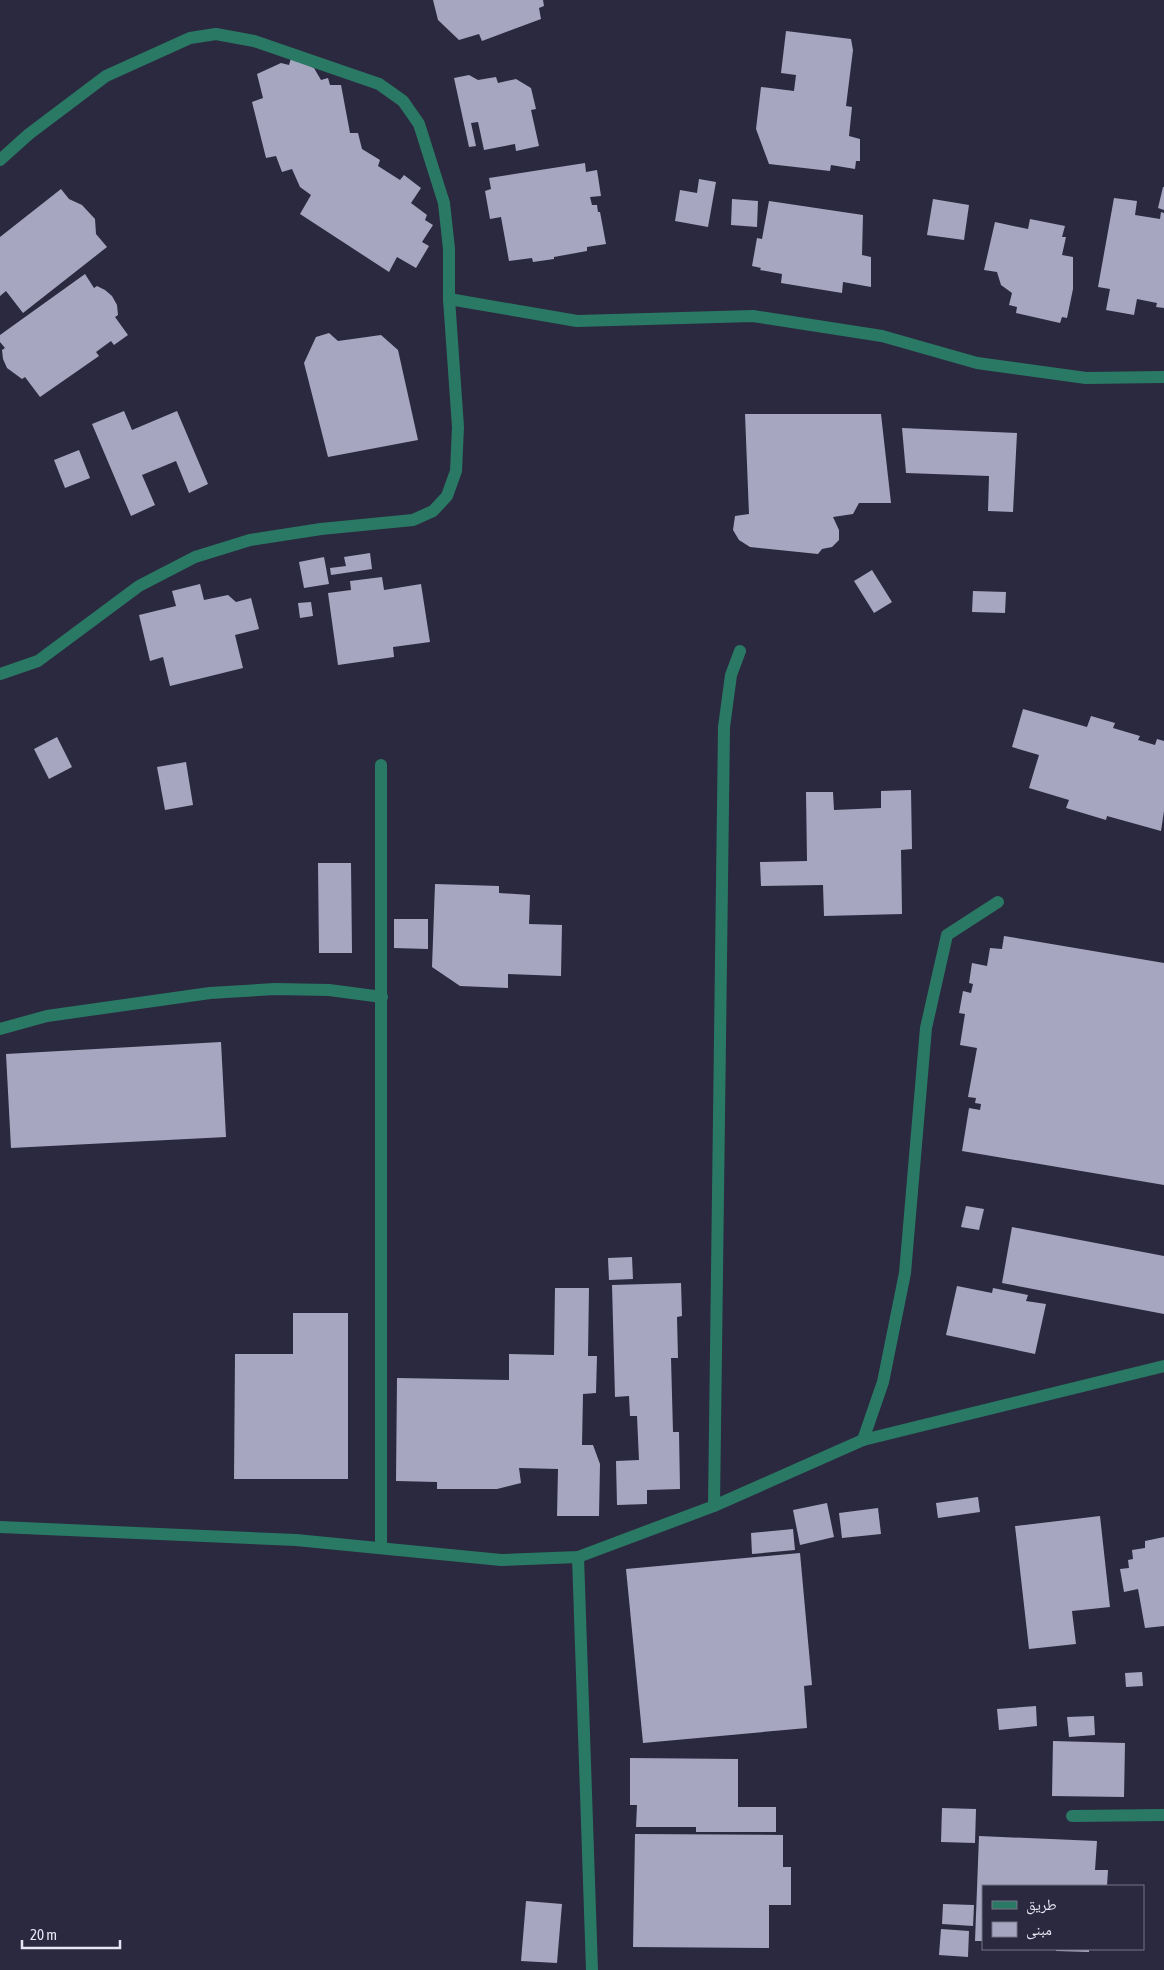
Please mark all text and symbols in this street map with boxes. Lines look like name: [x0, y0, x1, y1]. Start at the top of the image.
legend: [982, 1885, 1144, 1950]
text: طريق: [1026, 1896, 1057, 1915]
scale bar: [22, 1918, 120, 1950]
text: مبنى: [1026, 1921, 1052, 1940]
text: 20 m: [30, 1926, 57, 1943]

